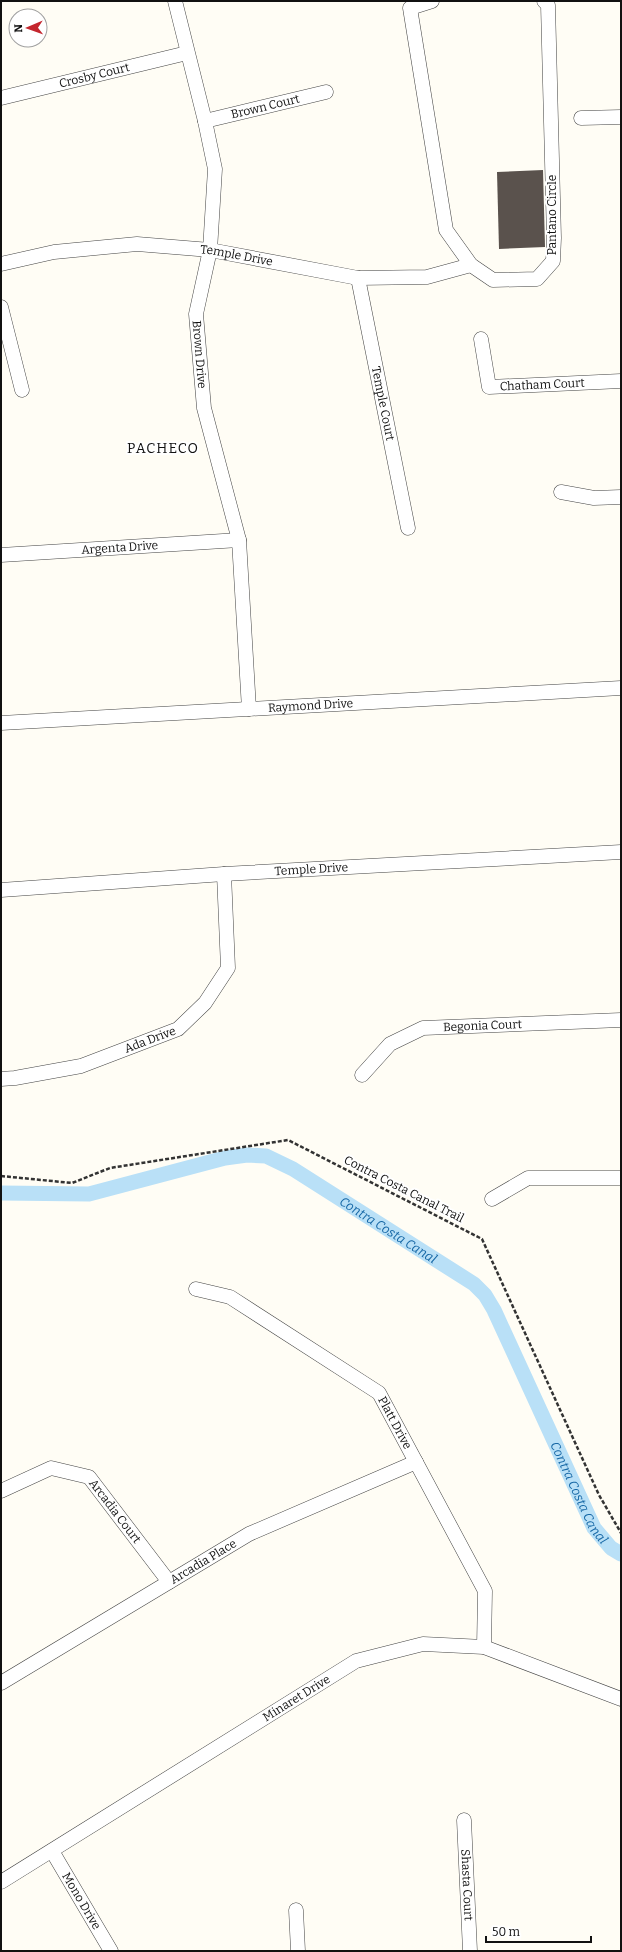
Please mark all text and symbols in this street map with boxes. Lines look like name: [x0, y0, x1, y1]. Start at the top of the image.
north arrow: [8, 8, 48, 48]
text: N: [12, 23, 25, 33]
street label: Crosby Court: [58, 60, 132, 91]
street label: Brown Court: [230, 91, 302, 122]
street label: Pantano Circle: [545, 175, 559, 255]
street label: Temple Drive: [200, 242, 274, 269]
street label: Brown Drive: [190, 320, 209, 389]
street label: Temple Court: [369, 365, 397, 443]
street label: Chatham Court: [499, 376, 586, 394]
district label: PACHECO: [127, 440, 199, 457]
street label: Argenta Drive: [81, 538, 159, 557]
street label: Raymond Drive: [268, 696, 353, 715]
street label: Temple Drive: [274, 860, 348, 878]
street label: Begonia Court: [443, 1017, 523, 1034]
street label: Ada Drive: [122, 1024, 178, 1056]
street label: Contra Costa Canal Trail: [342, 1153, 467, 1226]
water label: Contra Costa Canal: [337, 1194, 440, 1267]
street label: Platt Drive: [375, 1394, 415, 1452]
water label: Contra Costa Canal: [547, 1439, 611, 1547]
street label: Arcadia Court: [86, 1476, 144, 1546]
street label: Arcadia Place: [168, 1536, 239, 1587]
street label: Minaret Drive: [260, 1672, 333, 1724]
street label: Shasta Court: [458, 1849, 476, 1922]
street label: Mono Drive: [59, 1870, 104, 1932]
scale bar: [486, 1918, 591, 1944]
text: 50 m: [492, 1925, 521, 1939]

